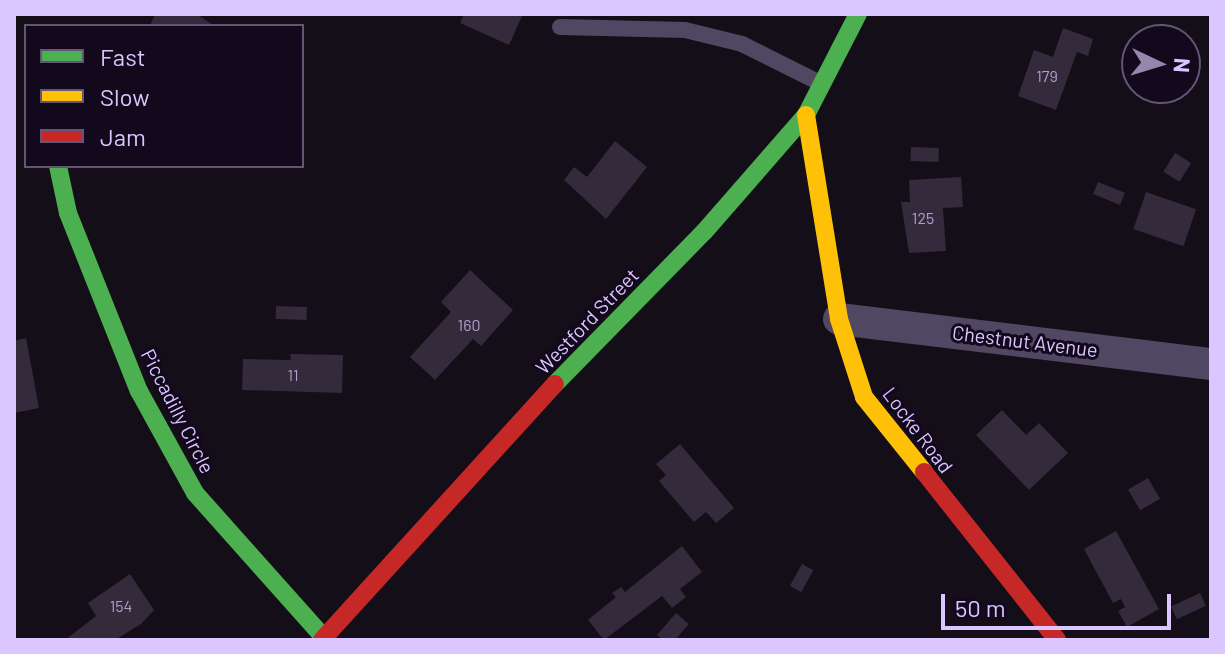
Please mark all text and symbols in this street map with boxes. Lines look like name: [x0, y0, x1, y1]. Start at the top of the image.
legend: [24, 24, 304, 168]
north arrow: [1121, 24, 1201, 104]
text: Fast: [100, 42, 145, 71]
text: N: [1169, 57, 1196, 74]
house number: 179: [1036, 66, 1058, 86]
text: Slow: [100, 82, 149, 111]
text: Jam: [100, 122, 146, 151]
house number: 125: [912, 208, 934, 228]
street label: Westford Street: [531, 263, 643, 379]
house number: 160: [458, 315, 480, 335]
street label: Chestnut Avenue: [951, 320, 1099, 362]
street label: Piccadilly Circle: [136, 345, 220, 477]
house number: 11: [287, 365, 299, 385]
street label: Locke Road: [878, 382, 958, 478]
scale bar: [945, 578, 1175, 628]
text: 50 m: [955, 593, 1006, 622]
house number: 154: [110, 596, 132, 616]

